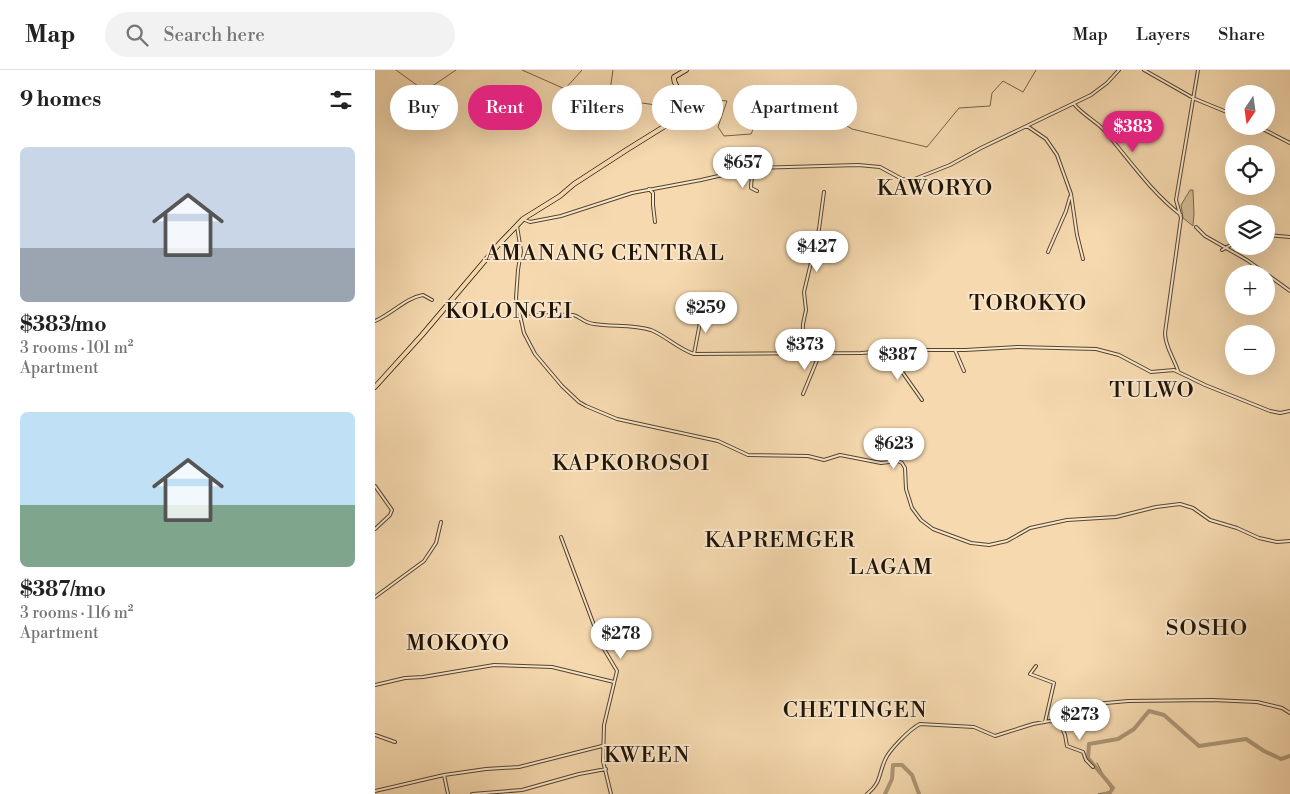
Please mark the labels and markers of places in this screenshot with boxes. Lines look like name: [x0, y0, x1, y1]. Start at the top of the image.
pin: $383: [1103, 111, 1163, 153]
pin: $657: [713, 146, 773, 189]
pin: $427: [787, 230, 847, 273]
pin: $259: [676, 292, 736, 334]
pin: $373: [775, 328, 835, 371]
pin: $387: [868, 338, 928, 381]
pin: $623: [864, 428, 924, 470]
pin: $278: [591, 618, 651, 660]
pin: $273: [1050, 698, 1110, 741]

